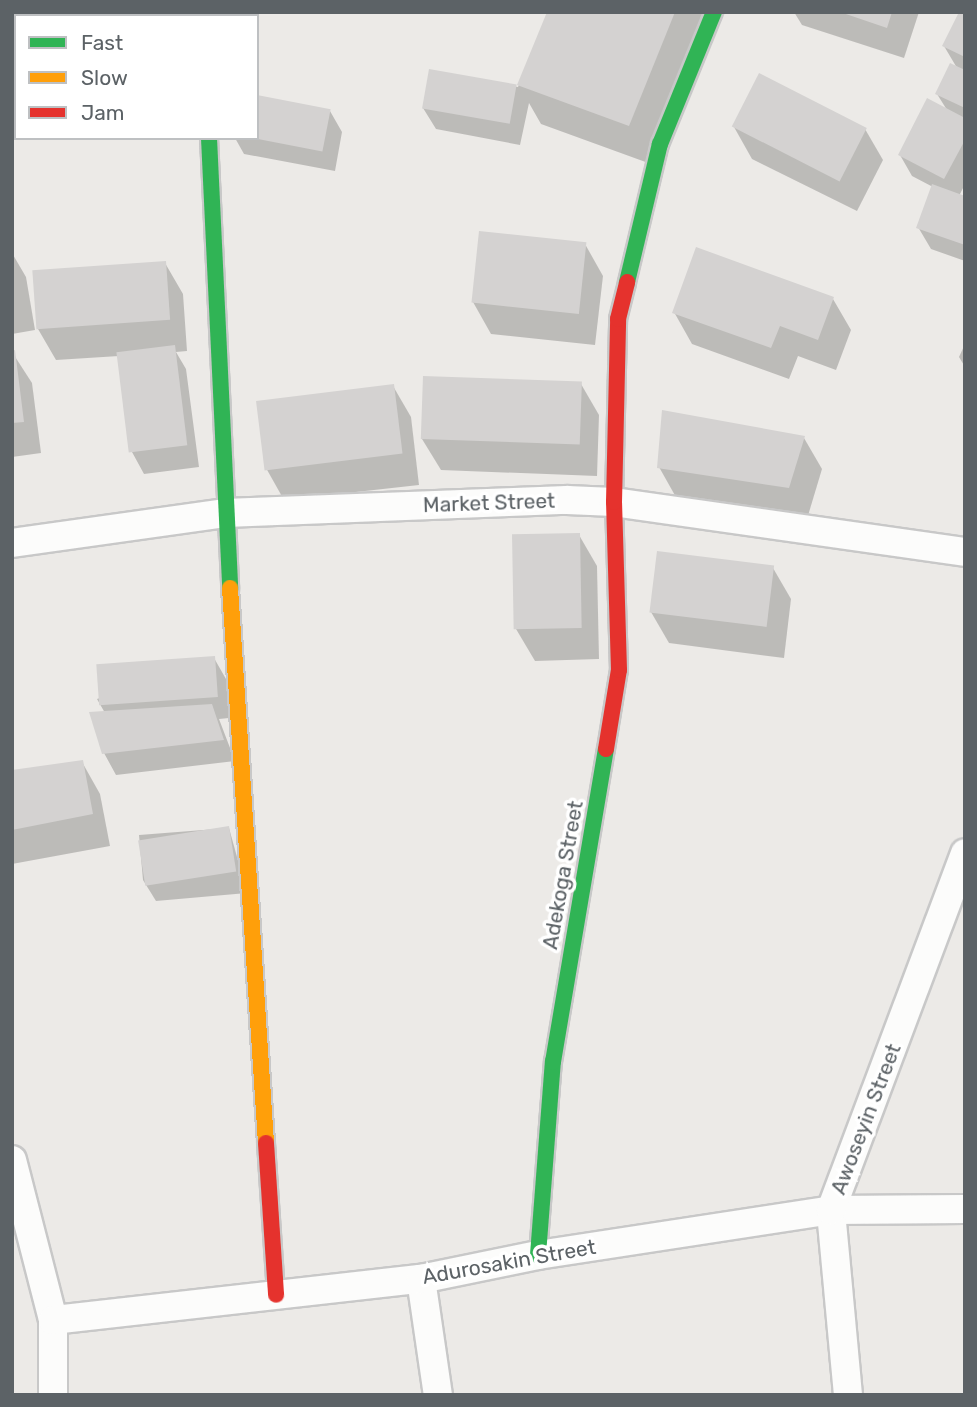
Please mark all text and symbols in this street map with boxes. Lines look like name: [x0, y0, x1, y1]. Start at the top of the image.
legend: [14, 14, 259, 140]
text: Fast: [81, 30, 123, 55]
text: Slow: [81, 65, 128, 90]
text: Jam: [81, 100, 125, 125]
street label: Market Street: [422, 488, 556, 518]
street label: Adekoga Street: [538, 799, 588, 951]
street label: Awoseyin Street: [826, 1040, 906, 1198]
street label: Adurosakin Street: [420, 1234, 598, 1290]

